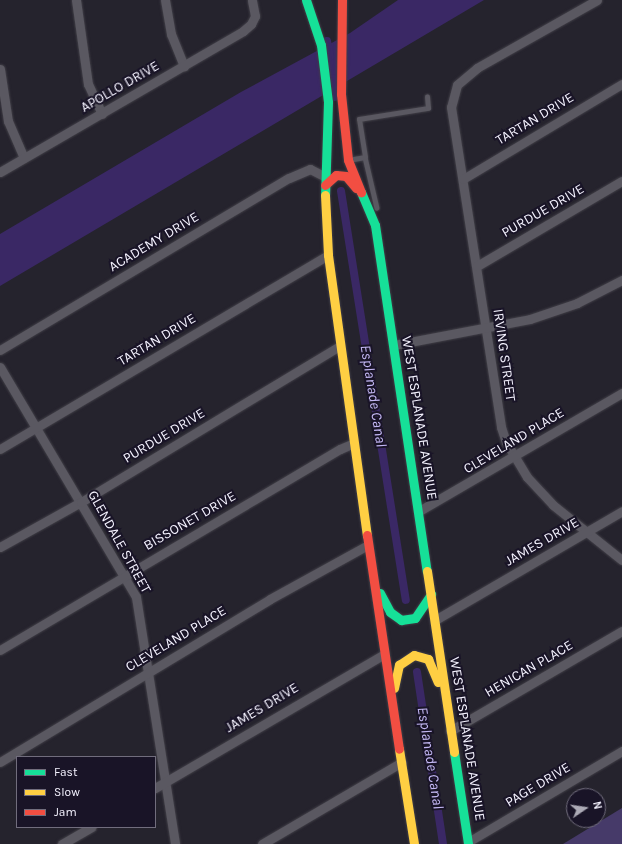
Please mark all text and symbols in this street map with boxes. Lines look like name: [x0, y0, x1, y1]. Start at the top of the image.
street label: APOLLO DRIVE: [78, 58, 162, 116]
street label: TARTAN DRIVE: [493, 89, 577, 149]
street label: PURDUE DRIVE: [499, 181, 587, 241]
street label: ACADEMY DRIVE: [106, 209, 202, 275]
street label: IRVING STREET: [489, 308, 519, 402]
street label: TARTAN DRIVE: [115, 310, 199, 370]
street label: WEST ESPLANADE AVENUE: [398, 335, 440, 501]
water label: Esplanade Canal: [356, 344, 390, 448]
street label: CLEVELAND PLACE: [461, 404, 567, 478]
street label: PURDUE DRIVE: [120, 405, 208, 467]
street label: GLENDALE STREET: [84, 488, 154, 596]
street label: BISSONET DRIVE: [141, 488, 239, 554]
street label: JAMES DRIVE: [502, 514, 582, 570]
street label: CLEVELAND PLACE: [123, 602, 229, 676]
street label: HENICAN PLACE: [482, 637, 576, 701]
street label: WEST ESPLANADE AVENUE: [446, 656, 488, 822]
street label: JAMES DRIVE: [222, 680, 302, 736]
water label: Esplanade Canal: [413, 706, 447, 810]
legend: [16, 756, 156, 828]
street label: PAGE DRIVE: [502, 759, 574, 811]
text: Fast: [54, 765, 77, 779]
text: Slow: [54, 785, 80, 799]
north arrow: [566, 788, 606, 828]
text: N: [590, 800, 604, 811]
text: Jam: [54, 805, 77, 819]

